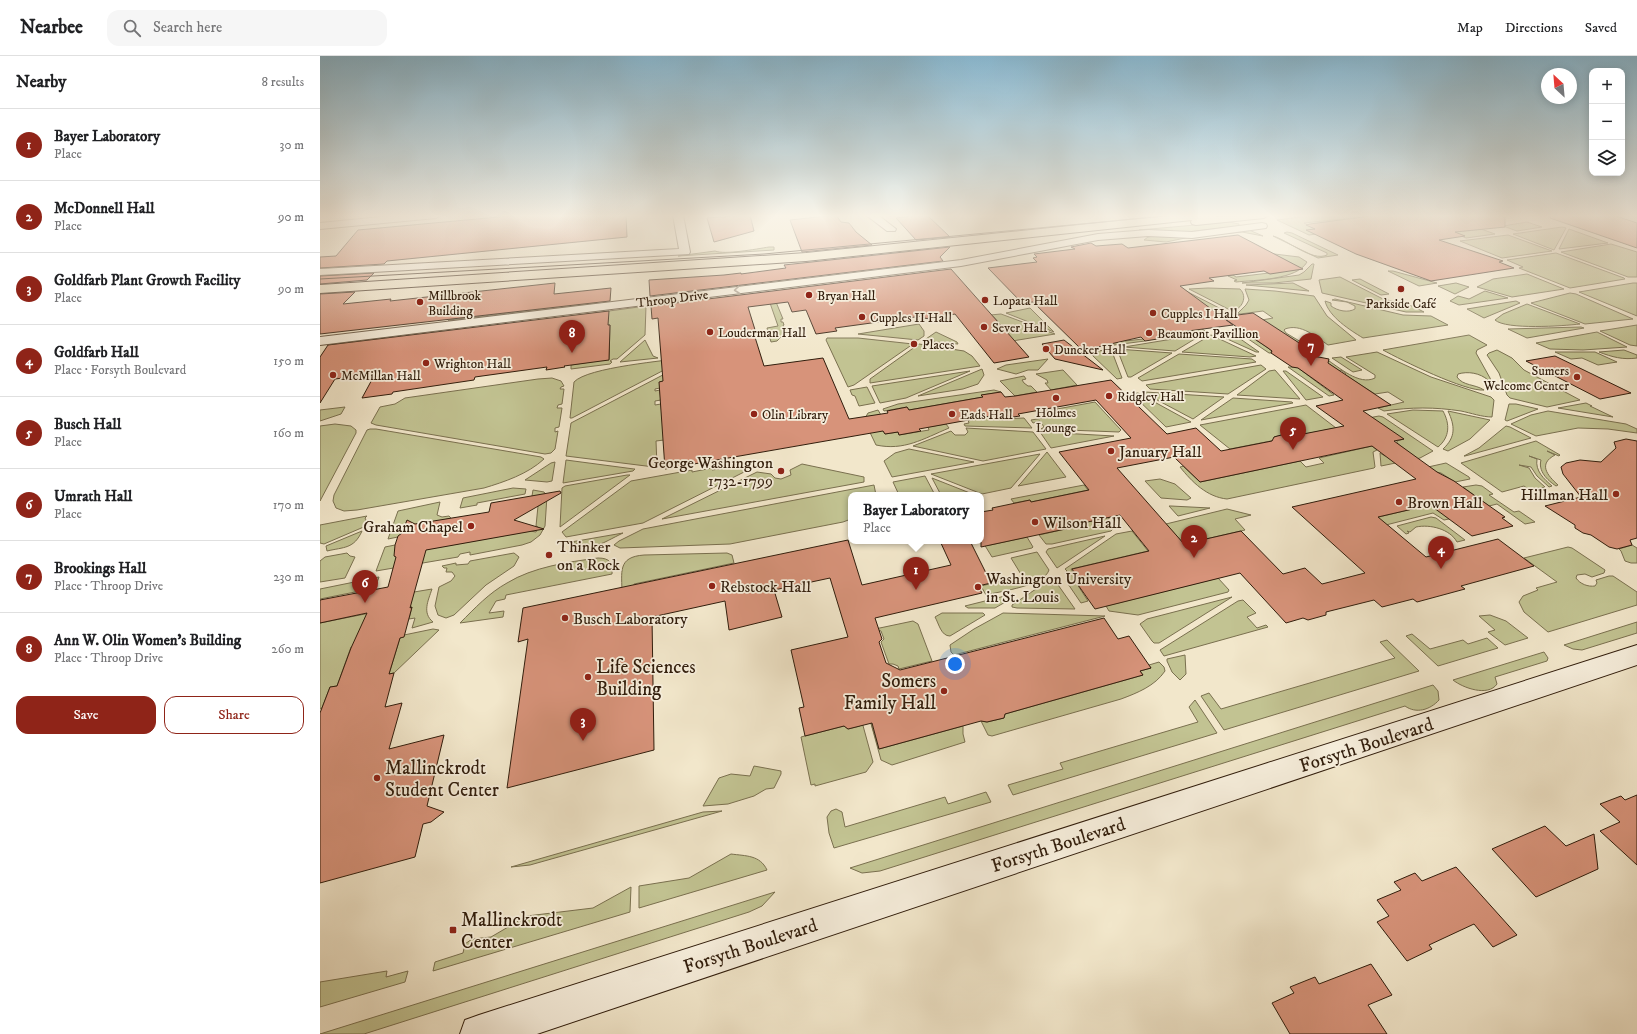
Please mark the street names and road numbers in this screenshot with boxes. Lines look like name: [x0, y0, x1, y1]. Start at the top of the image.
street label: Throop Drive: [635, 287, 709, 311]
street label: Forsyth Boulevard: [1297, 713, 1437, 778]
street label: Forsyth Boulevard: [989, 813, 1129, 878]
street label: Forsyth Boulevard: [681, 914, 821, 979]

